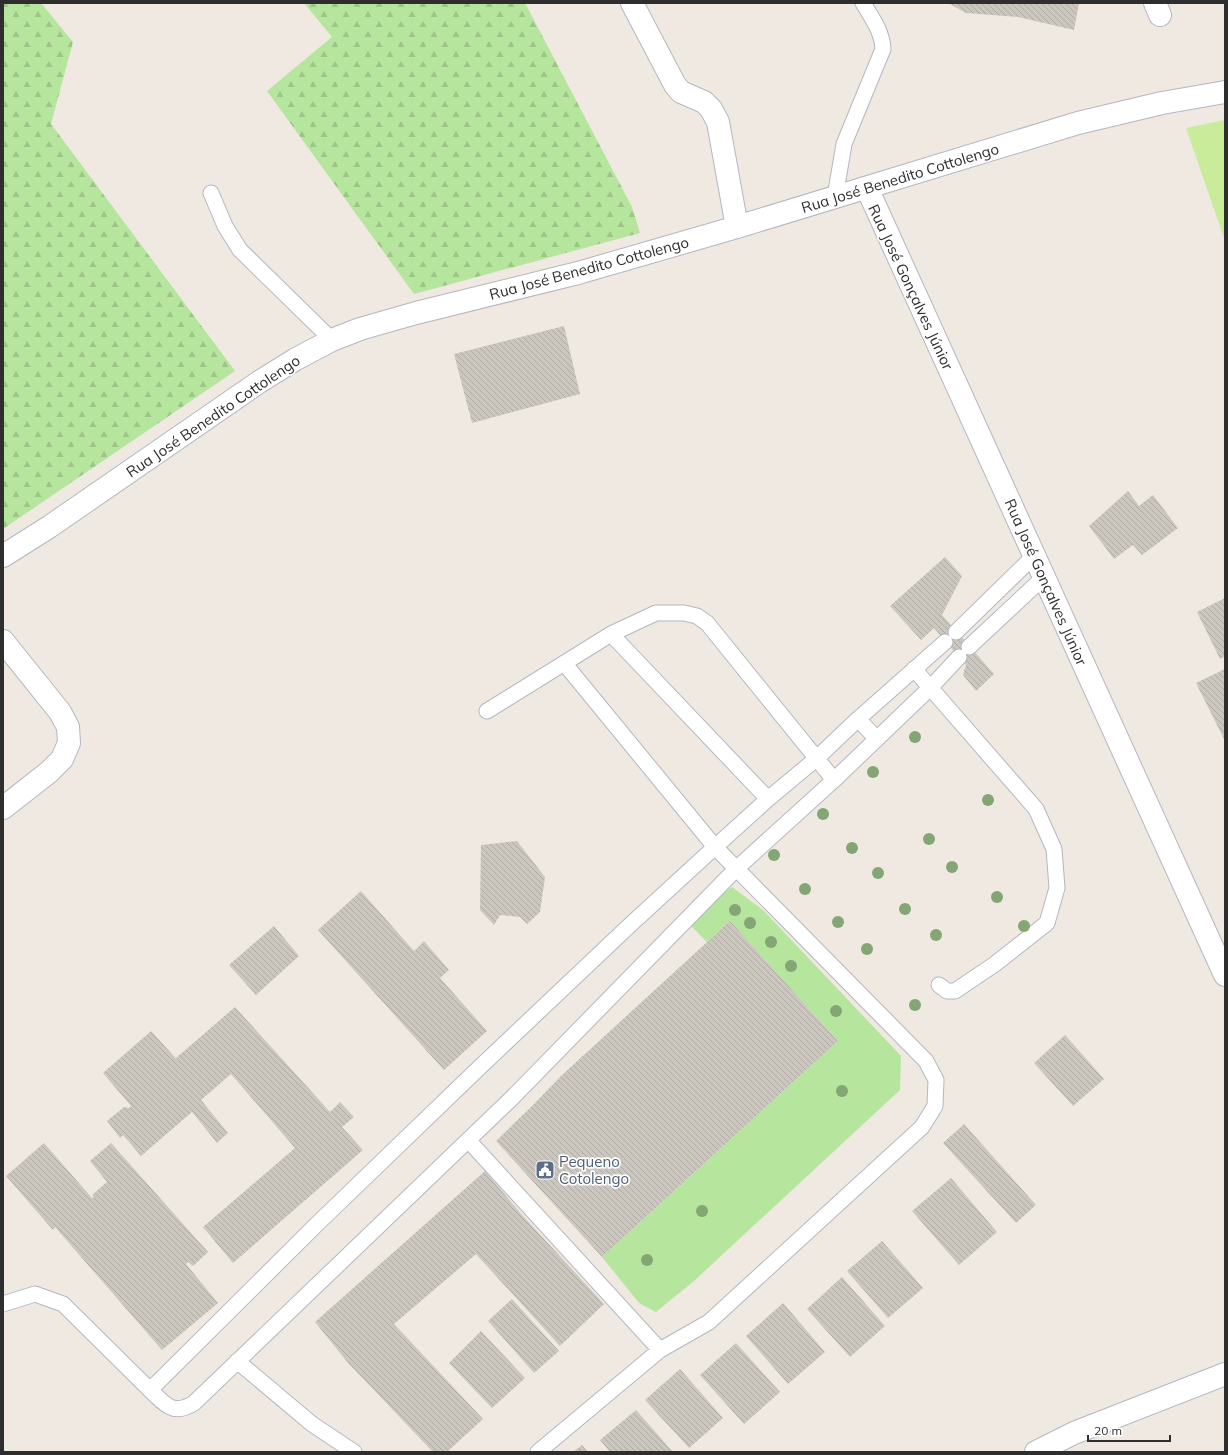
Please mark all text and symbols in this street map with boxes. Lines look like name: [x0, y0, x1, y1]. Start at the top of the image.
street label: Rua José Benedito Cottolengo: [799, 139, 1001, 217]
street label: Rua José Gonçalves Júnior: [864, 201, 958, 373]
street label: Rua José Benedito Cottolengo: [487, 232, 691, 304]
street label: Rua José Benedito Cottolengo: [122, 351, 304, 481]
street label: Rua José Gonçalves Júnior: [1001, 496, 1092, 669]
place label: Pequeno Cotolengo: [559, 1152, 629, 1188]
public building icon: Pequeno Cotolengo: [534, 1159, 556, 1181]
scale bar: [1088, 1417, 1170, 1443]
text: 20 m: [1094, 1423, 1122, 1438]

